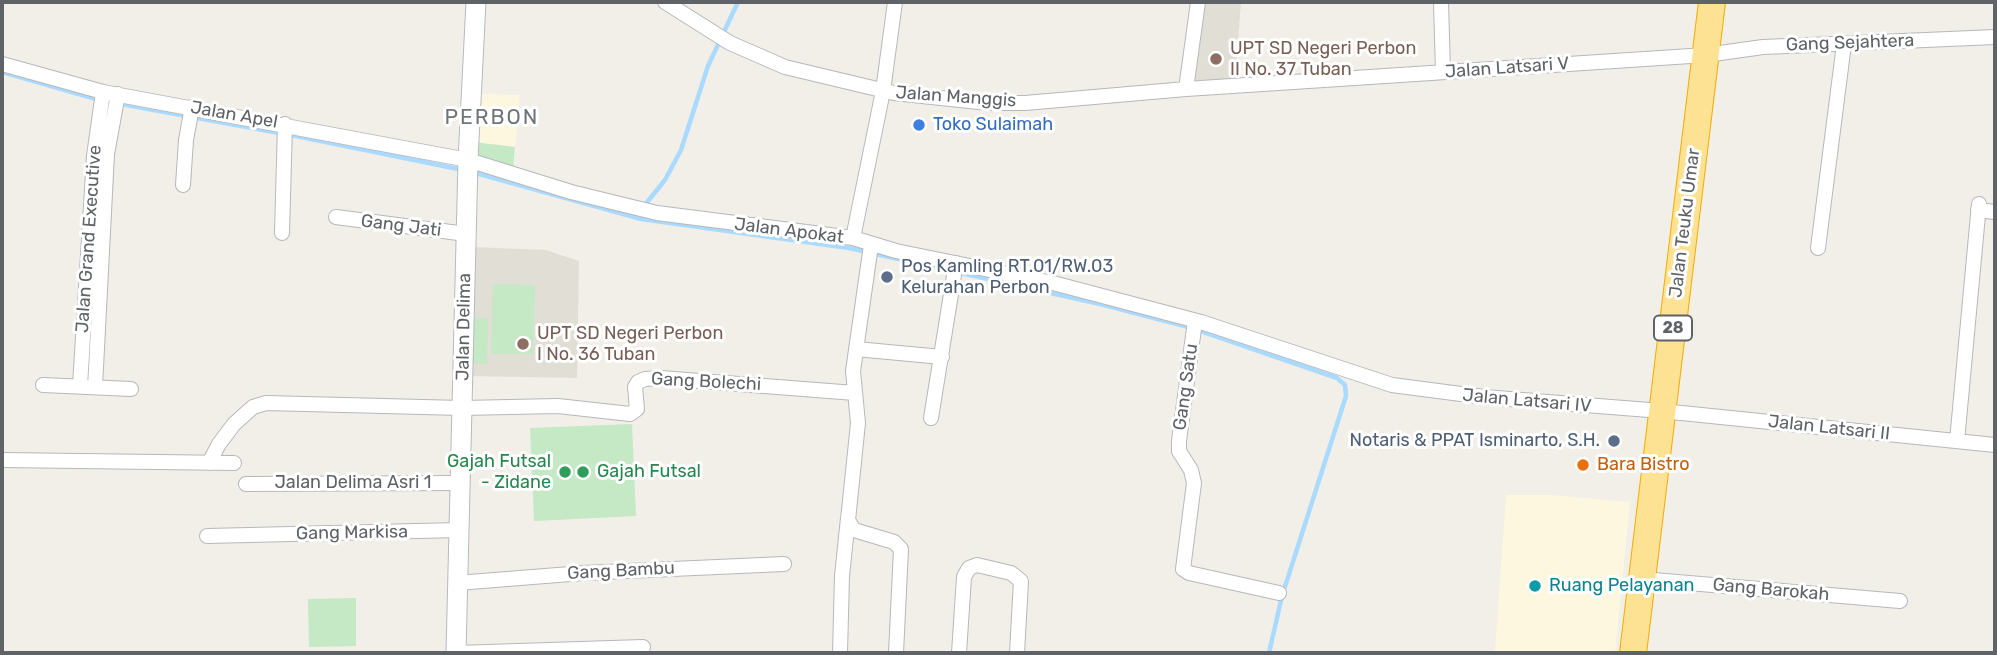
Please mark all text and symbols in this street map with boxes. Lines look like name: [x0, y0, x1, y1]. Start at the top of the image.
street label: Gang Sejahtera: [1785, 30, 1915, 56]
place label: UPT SD Negeri Perbon II No. 37 Tuban: [1230, 38, 1416, 80]
marker: UPT SD Negeri Perbon II No. 37 Tuban: [1208, 51, 1224, 67]
street label: Jalan Latsari V: [1444, 53, 1570, 83]
street label: Jalan Manggis: [895, 82, 1017, 112]
street label: Jalan Apel: [189, 97, 279, 133]
district label: PERBON: [445, 105, 539, 131]
place label: Toko Sulaimah: [933, 114, 1053, 136]
marker: Toko Sulaimah: [911, 117, 927, 133]
street label: Jalan Grand Executive: [72, 144, 106, 334]
street label: Jalan Teuku Umar: [1665, 147, 1705, 299]
street label: Gang Jati: [360, 210, 442, 242]
street label: Jalan Apokat: [733, 214, 845, 248]
place label: Pos Kamling RT.01/RW.03 Kelurahan Perbon: [901, 256, 1113, 298]
marker: Pos Kamling RT.01/RW.03 Kelurahan Perbon: [879, 269, 895, 285]
street label: Jalan Delima: [452, 273, 476, 381]
road number: 28: [1654, 316, 1692, 340]
place label: UPT SD Negeri Perbon I No. 36 Tuban: [537, 323, 723, 366]
marker: UPT SD Negeri Perbon I No. 36 Tuban: [515, 336, 531, 352]
street label: Gang Satu: [1169, 342, 1203, 432]
street label: Gang Bolechi: [650, 368, 762, 396]
street label: Jalan Latsari IV: [1462, 385, 1592, 417]
street label: Jalan Latsari II: [1767, 411, 1891, 445]
place label: Notaris & PPAT Isminarto, S.H.: [1350, 430, 1600, 452]
marker: Notaris & PPAT Isminarto, S.H.: [1606, 433, 1622, 449]
place label: Gajah Futsal - Zidane: [447, 451, 551, 494]
place label: Bara Bistro: [1597, 454, 1690, 476]
marker: Bara Bistro: [1575, 457, 1591, 473]
place label: Gajah Futsal: [597, 461, 701, 483]
marker: Gajah Futsal - Zidane: [557, 464, 573, 480]
marker: Gajah Futsal: [575, 464, 591, 480]
street label: Jalan Delima Asri 1: [274, 472, 432, 494]
street label: Gang Markisa: [296, 521, 408, 545]
street label: Gang Bambu: [567, 557, 675, 585]
street label: Gang Barokah: [1712, 574, 1830, 606]
place label: Ruang Pelayanan: [1549, 575, 1695, 597]
marker: Ruang Pelayanan: [1527, 578, 1543, 594]

